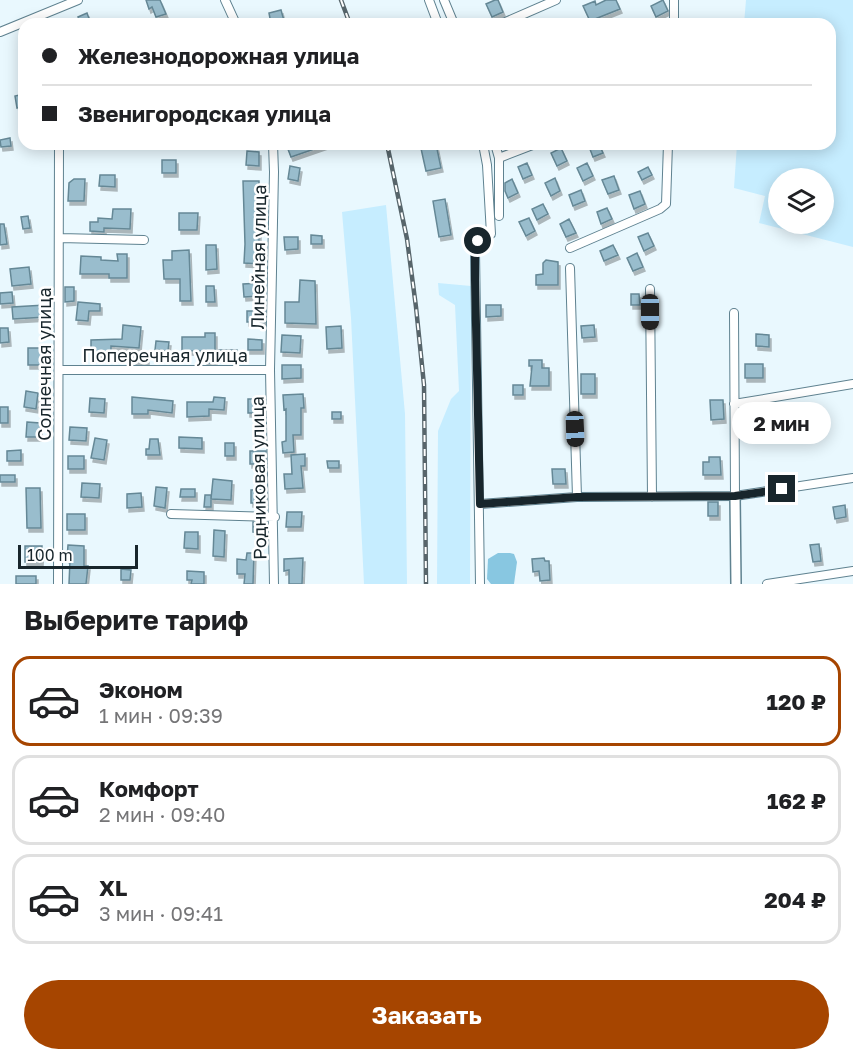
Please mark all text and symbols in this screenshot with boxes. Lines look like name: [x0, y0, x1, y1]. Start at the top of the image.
text: Железнодорожная улица: [78, 42, 359, 69]
text: Звенигородская улица: [78, 100, 331, 127]
map controls: [768, 168, 834, 234]
button: layers: [768, 168, 834, 234]
street label: Линейная улица: [246, 184, 270, 330]
route start: [464, 227, 491, 254]
street label: Солнечная улица: [33, 287, 55, 441]
car: [641, 294, 659, 330]
street label: Поперечная улица: [82, 344, 248, 366]
street label: Родниковая улица: [246, 396, 270, 560]
callout: 2 мин: [732, 402, 832, 444]
car: [565, 411, 585, 447]
text: 2 мин: [754, 411, 810, 435]
route end: [768, 475, 795, 502]
scale bar: [18, 542, 138, 570]
text: 100 m: [27, 545, 73, 565]
text: Выберите тариф: [24, 604, 248, 636]
icon: car: [27, 674, 81, 728]
text: Эконом: [99, 676, 183, 703]
text: 120 ₽: [767, 688, 826, 715]
text: 1 мин · 09:39: [99, 703, 223, 727]
icon: car: [27, 773, 81, 827]
text: Комфорт: [99, 775, 199, 802]
text: 162 ₽: [767, 787, 826, 814]
text: 2 мин · 09:40: [99, 802, 226, 826]
icon: car: [27, 872, 81, 926]
text: XL: [99, 874, 127, 901]
text: 204 ₽: [764, 886, 826, 913]
text: 3 мин · 09:41: [99, 901, 223, 925]
button: Заказать: [24, 980, 829, 1049]

